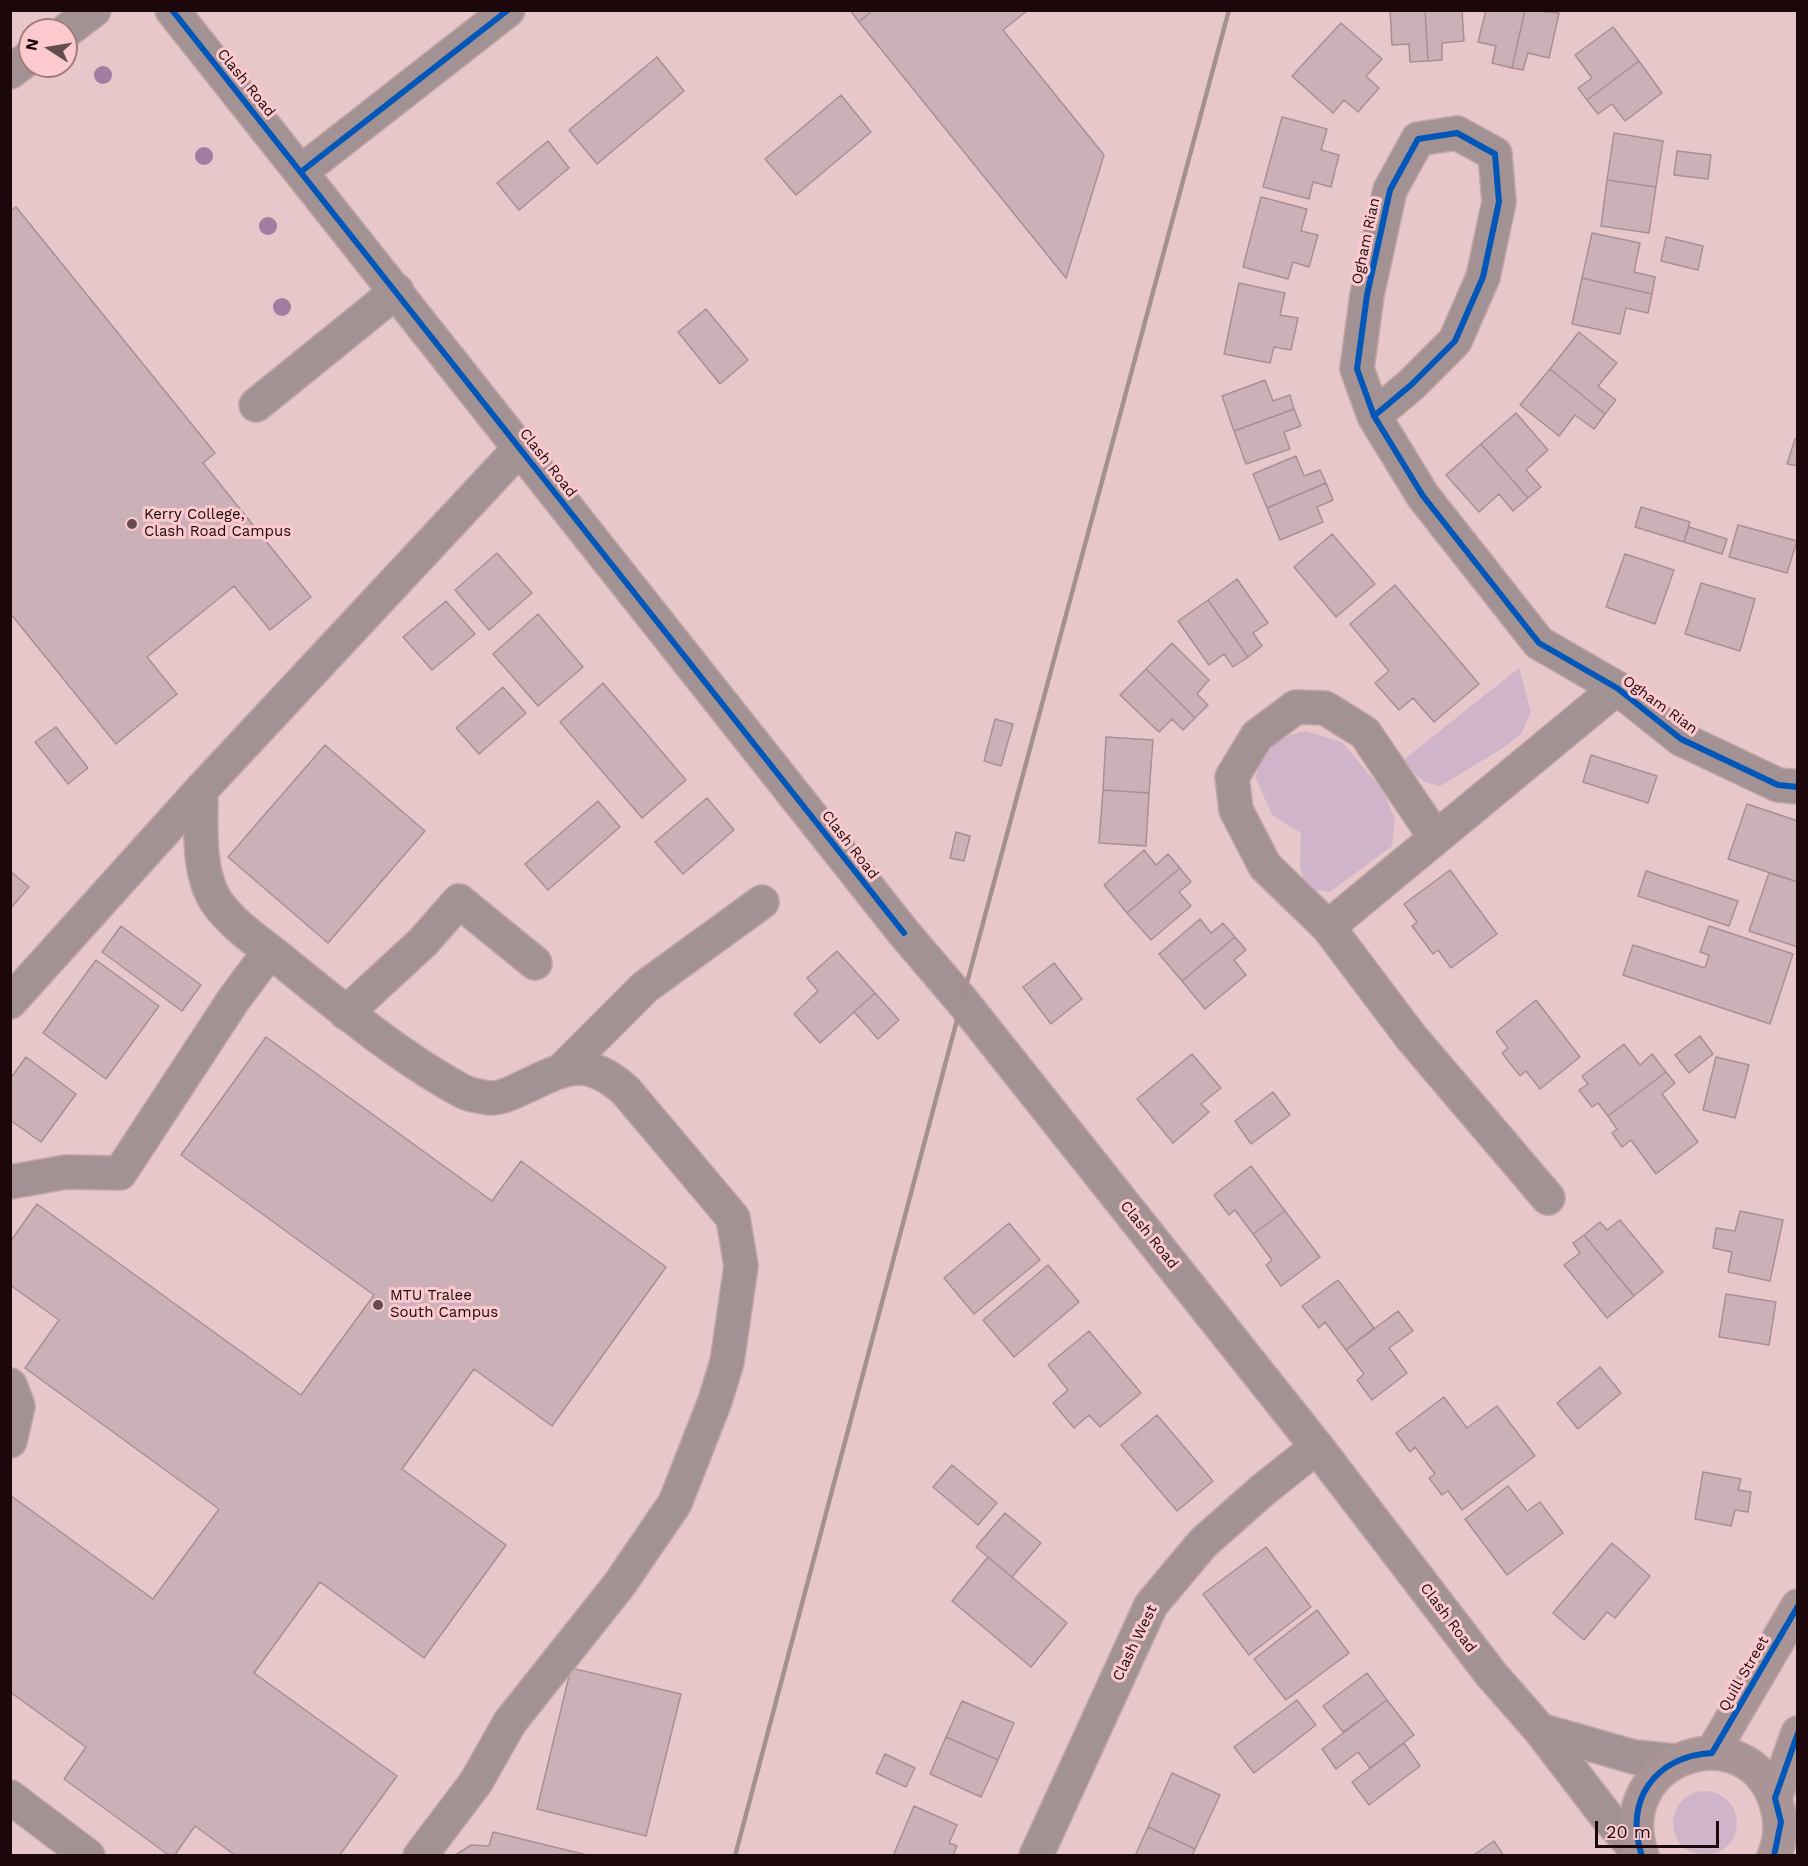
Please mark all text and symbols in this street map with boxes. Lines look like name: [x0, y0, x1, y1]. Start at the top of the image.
north arrow: [18, 18, 78, 78]
text: N: [21, 37, 42, 52]
street label: Clash Road: [213, 45, 279, 121]
street label: Ogham Rian: [1348, 196, 1384, 286]
street label: Clash Road: [516, 425, 580, 501]
place label: Kerry College, Clash Road Campus: [144, 506, 291, 541]
marker: Kerry College, Clash Road Campus: [125, 517, 139, 531]
street label: Ogham Rian: [1619, 672, 1701, 738]
street label: Clash Road: [818, 807, 882, 883]
street label: Clash Road: [1116, 1197, 1182, 1273]
place label: MTU Tralee South Campus: [390, 1287, 498, 1322]
marker: MTU Tralee South Campus: [371, 1298, 385, 1312]
street label: Clash Road: [1416, 1580, 1480, 1656]
street label: Clash West: [1109, 1602, 1161, 1684]
street label: Quill Street: [1715, 1633, 1773, 1715]
scale bar: [1598, 1809, 1722, 1847]
text: 20 m: [1606, 1821, 1651, 1842]

